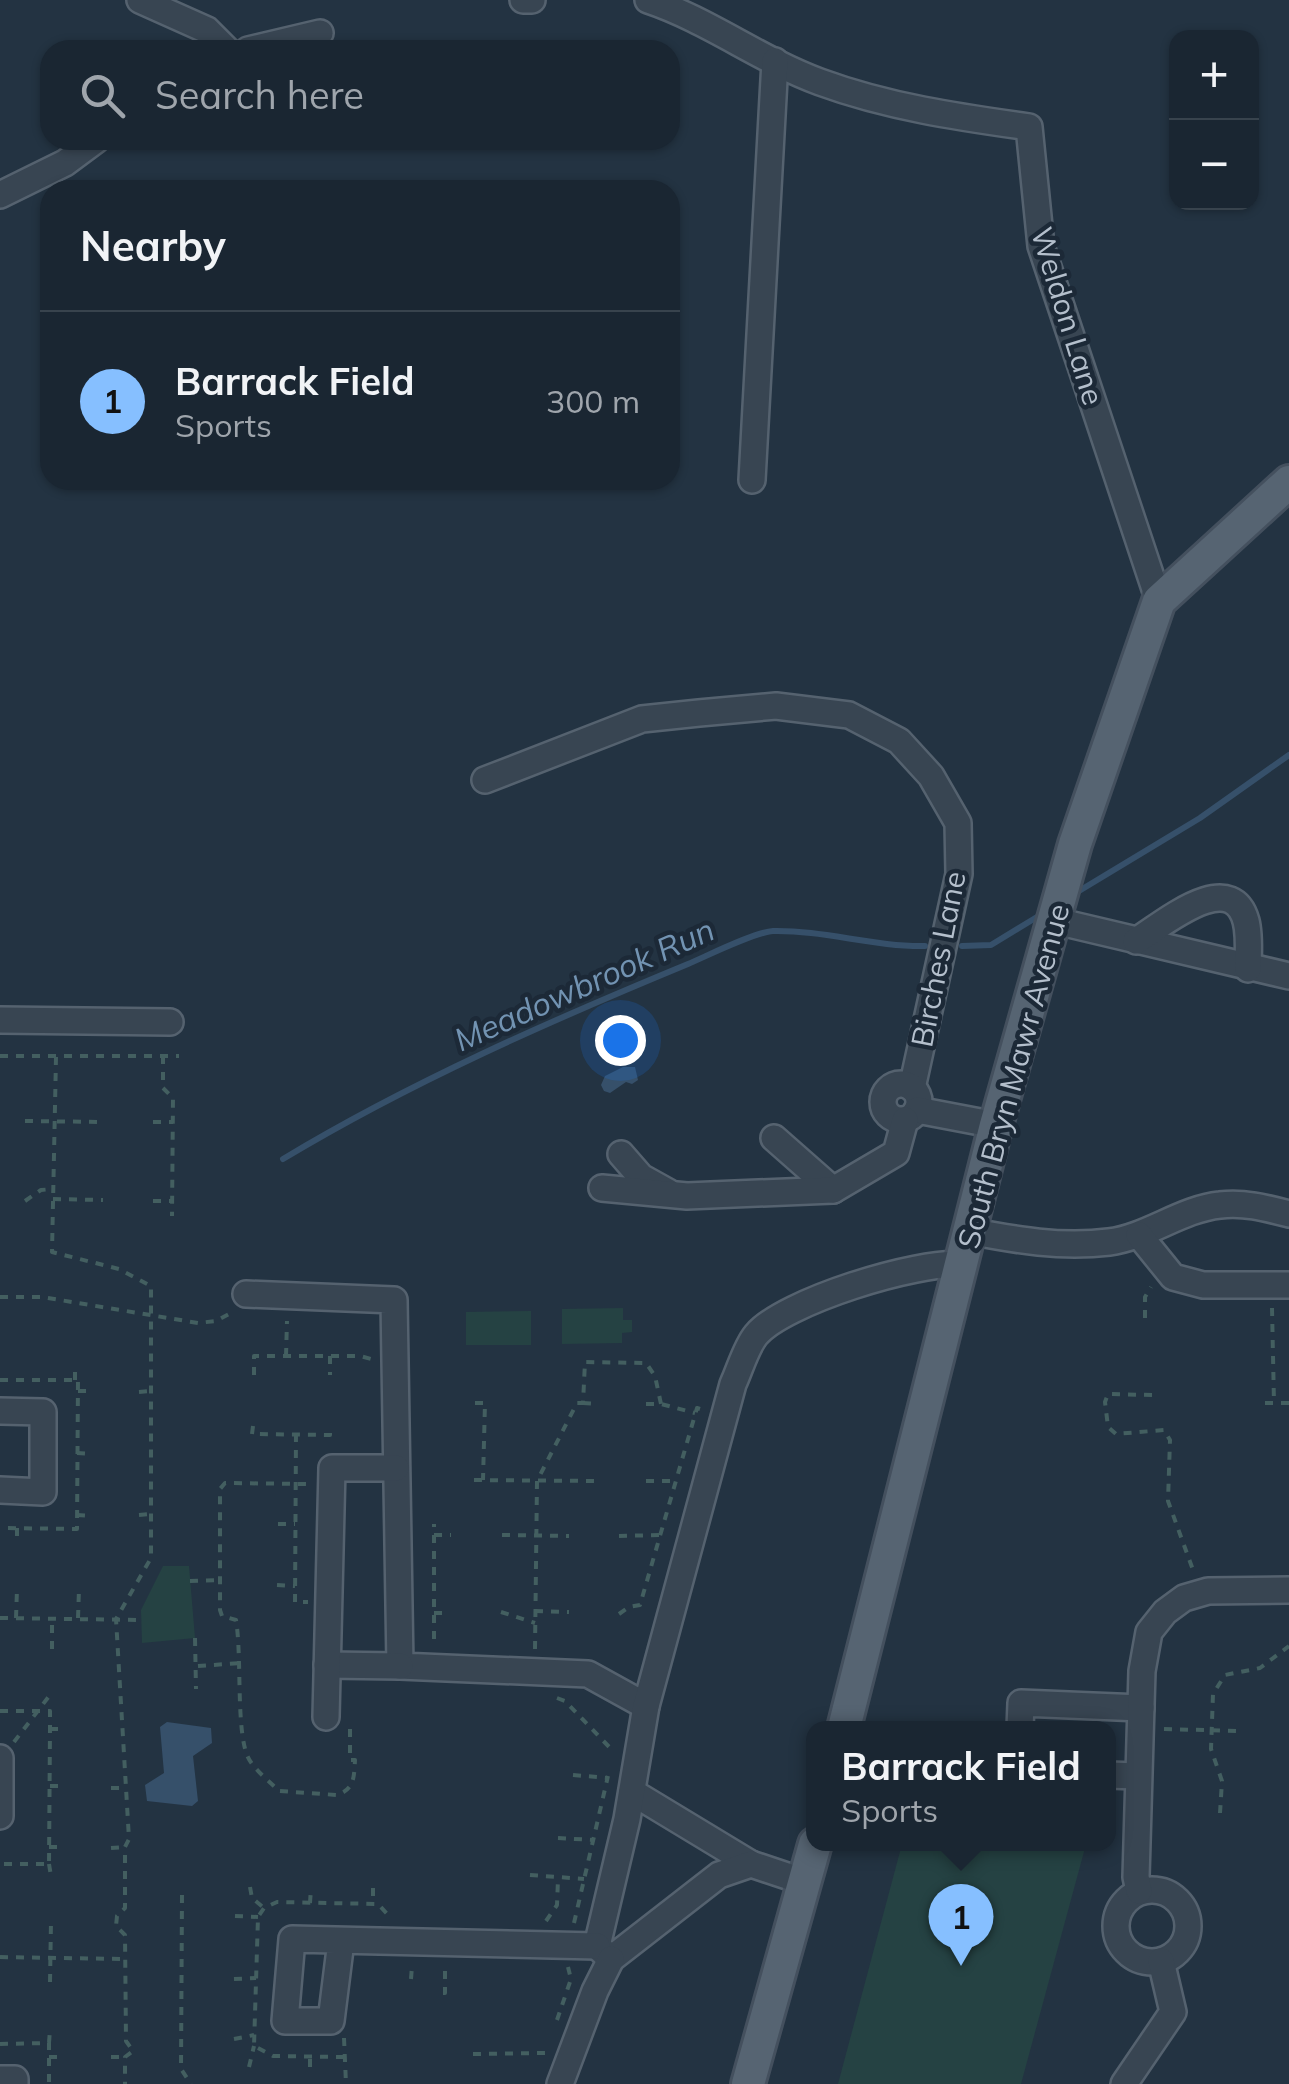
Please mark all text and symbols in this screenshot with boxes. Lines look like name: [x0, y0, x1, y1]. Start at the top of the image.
map controls: [1169, 30, 1259, 210]
button: +: [1169, 30, 1259, 120]
search box: [40, 40, 680, 150]
icon: search: [75, 68, 130, 123]
text: Search here: [155, 71, 364, 119]
button: −: [1169, 120, 1259, 210]
text: Nearby: [80, 219, 226, 272]
street label: Weldon Lane: [1023, 223, 1113, 409]
text: Barrack Field: [175, 357, 415, 405]
text: 1: [103, 381, 122, 421]
text: 300 m: [546, 381, 640, 421]
text: Sports: [175, 405, 272, 445]
street label: Birches Lane: [902, 868, 974, 1050]
street label: South Bryn Mawr Avenue: [949, 899, 1077, 1253]
water label: Meadowbrook Run: [448, 909, 720, 1059]
your location: [595, 1015, 646, 1066]
popup: [806, 1721, 1116, 1851]
text: Barrack Field: [841, 1742, 1081, 1790]
text: Sports: [841, 1790, 938, 1830]
pin: 1: [928, 1884, 994, 1966]

